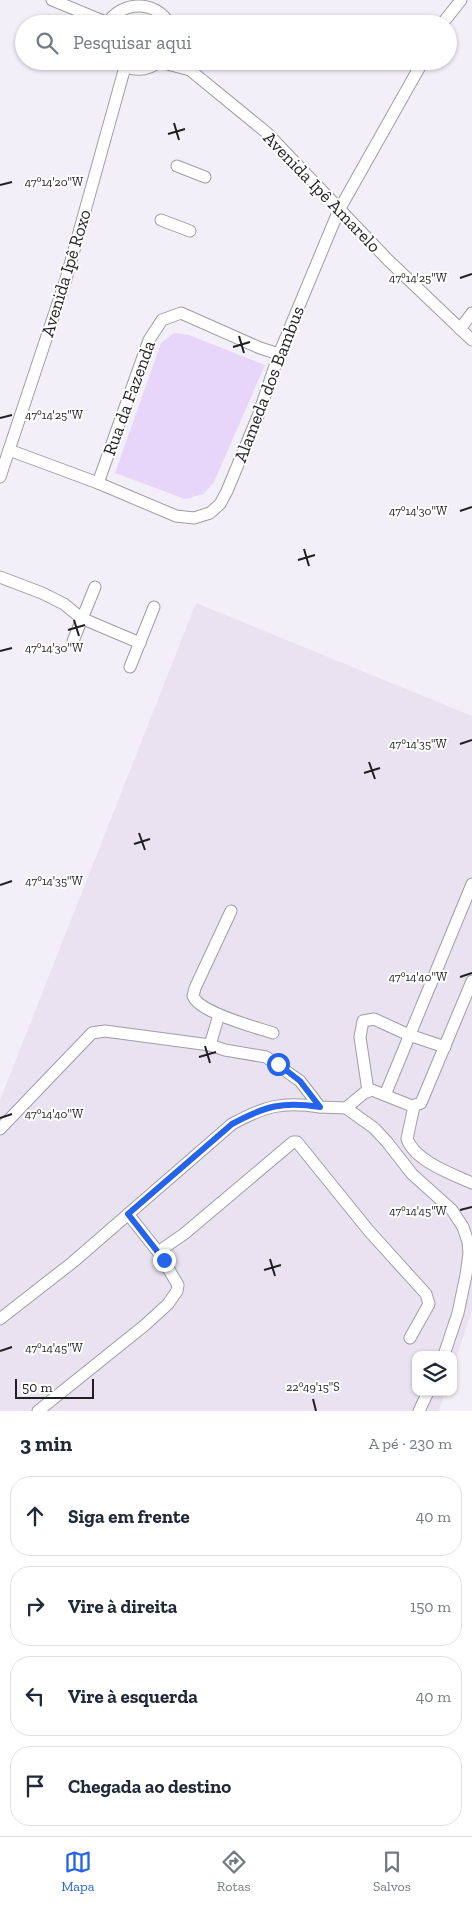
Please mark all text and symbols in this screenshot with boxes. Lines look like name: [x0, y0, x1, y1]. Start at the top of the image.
search box: [15, 15, 457, 70]
icon: search: [33, 29, 61, 57]
text: Pesquisar aqui: [73, 31, 192, 54]
street label: Avenida Ipê Amarelo: [259, 127, 385, 257]
text: 47°14'20"W: [25, 175, 84, 189]
street label: Avenida Ipê Roxo: [36, 207, 96, 339]
text: 47°14'25"W: [389, 271, 448, 285]
street label: Alameda dos Bambus: [229, 303, 309, 465]
street label: Rua da Fazenda: [98, 337, 160, 459]
text: 47°14'25"W: [25, 408, 84, 422]
text: 47°14'30"W: [389, 504, 448, 518]
text: 47°14'30"W: [25, 641, 84, 655]
text: 47°14'35"W: [389, 737, 448, 751]
text: 47°14'35"W: [25, 874, 84, 888]
text: 47°14'40"W: [389, 970, 448, 984]
route start: [267, 1053, 290, 1076]
text: 47°14'40"W: [25, 1107, 84, 1121]
text: 47°14'45"W: [389, 1204, 448, 1218]
route end: [153, 1249, 176, 1272]
text: 47°14'45"W: [25, 1341, 84, 1355]
map controls: [412, 1351, 457, 1396]
button: layers: [412, 1351, 457, 1396]
scale bar: [15, 1376, 94, 1399]
text: 50 m: [22, 1379, 53, 1396]
text: 22°49'15"S: [286, 1380, 340, 1394]
text: 3 min: [20, 1431, 72, 1456]
text: A pé · 230 m: [369, 1434, 452, 1453]
icon: ahead: [21, 1502, 49, 1530]
text: Siga em frente: [68, 1505, 190, 1528]
text: 40 m: [416, 1507, 451, 1526]
icon: right: [21, 1592, 49, 1620]
text: Vire à direita: [68, 1595, 177, 1618]
text: 150 m: [410, 1597, 451, 1616]
icon: left: [21, 1682, 49, 1710]
text: Vire à esquerda: [68, 1685, 198, 1708]
text: 40 m: [416, 1687, 451, 1706]
icon: arrive: [21, 1772, 49, 1800]
text: Chegada ao destino: [68, 1775, 231, 1798]
tab: Mapa: [61, 1848, 95, 1895]
tab: Rotas: [217, 1848, 251, 1895]
tab: Salvos: [373, 1848, 411, 1895]

